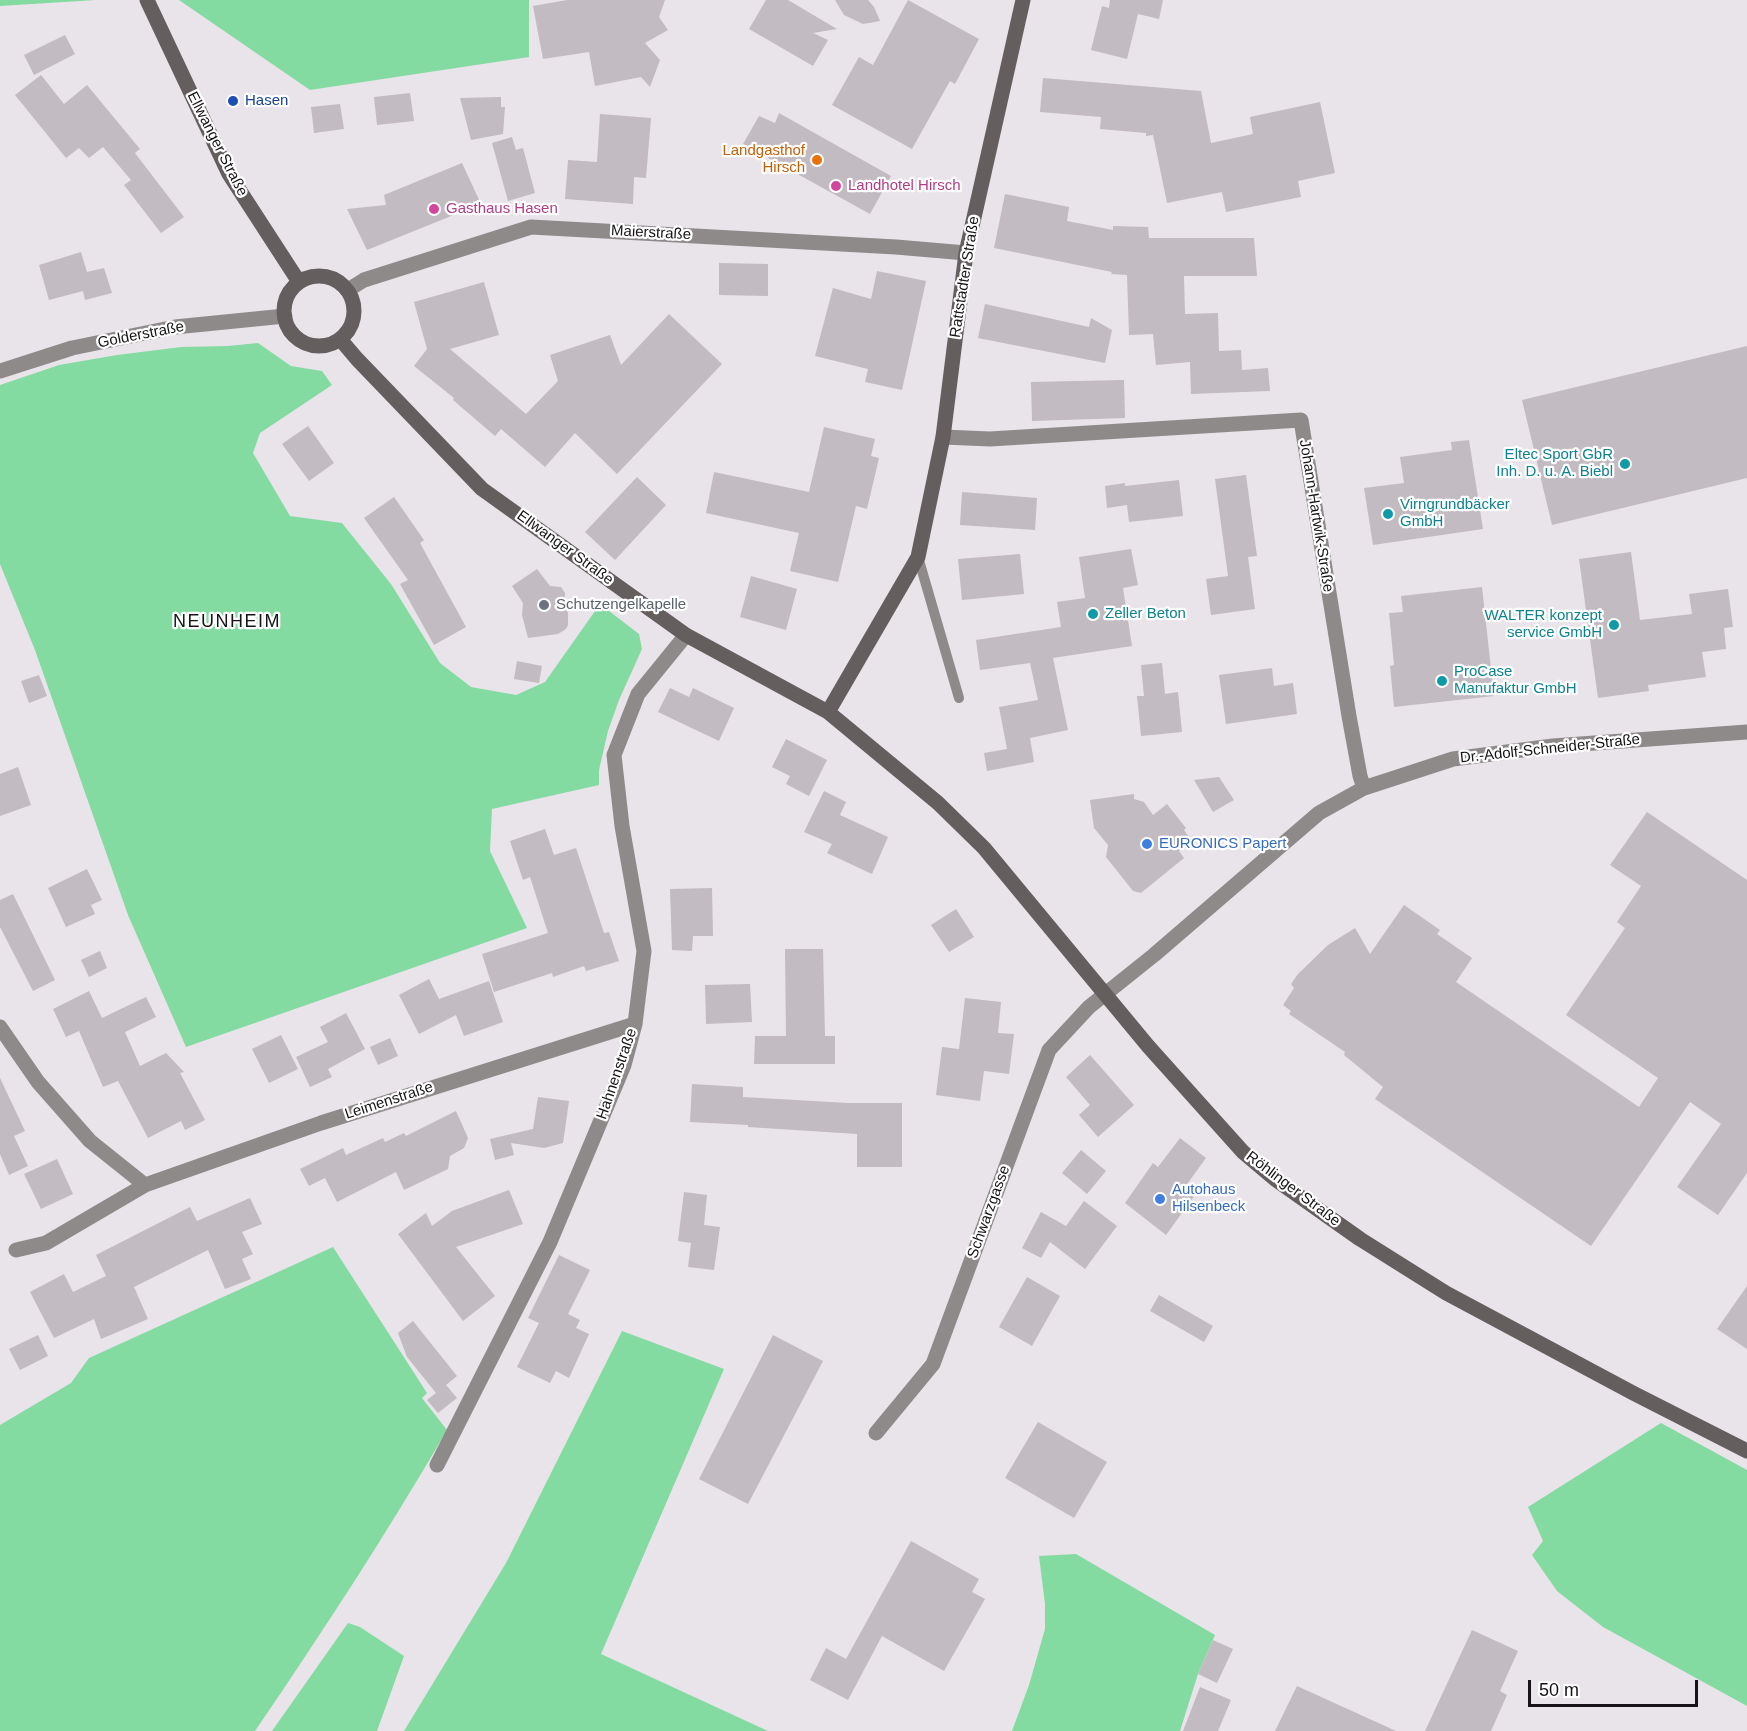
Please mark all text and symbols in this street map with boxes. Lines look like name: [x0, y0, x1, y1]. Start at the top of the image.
street label: Ellwanger Straße: [183, 89, 251, 199]
place label: Hasen: [245, 92, 288, 110]
marker: Hasen: [226, 94, 240, 108]
place label: Landgasthof Hirsch: [722, 142, 805, 177]
marker: Landgasthof Hirsch: [810, 153, 824, 167]
place label: Landhotel Hirsch: [848, 177, 961, 195]
marker: Landhotel Hirsch: [829, 179, 843, 193]
place label: Gasthaus Hasen: [446, 200, 558, 218]
marker: Gasthaus Hasen: [427, 202, 441, 216]
street label: Rattstadter Straße: [947, 215, 983, 339]
street label: Maierstraße: [611, 222, 691, 244]
street label: Golderstraße: [96, 318, 186, 352]
street label: Johann-Hartwik-Straße: [1295, 438, 1337, 594]
place label: Eltec Sport GbR Inh. D. u. A. Biebl: [1496, 446, 1613, 481]
marker: Eltec Sport GbR Inh. D. u. A. Biebl: [1618, 457, 1632, 471]
place label: Virngrundbäcker GmbH: [1400, 496, 1510, 531]
street label: Ellwanger Straße: [513, 507, 617, 589]
marker: Virngrundbäcker GmbH: [1381, 507, 1395, 521]
place label: Schutzengelkapelle: [556, 596, 686, 614]
marker: Schutzengelkapelle: [537, 598, 551, 612]
place label: Zeller Beton: [1105, 605, 1186, 623]
marker: Zeller Beton: [1086, 607, 1100, 621]
place label: WALTER konzept service GmbH: [1484, 607, 1602, 642]
district label: NEUNHEIM: [173, 611, 281, 633]
marker: WALTER konzept service GmbH: [1607, 618, 1621, 632]
place label: ProCase Manufaktur GmbH: [1454, 663, 1577, 698]
marker: ProCase Manufaktur GmbH: [1435, 674, 1449, 688]
street label: Dr.-Adolf-Schneider-Straße: [1459, 731, 1641, 767]
place label: EURONICS Papert: [1159, 835, 1287, 853]
marker: EURONICS Papert: [1140, 837, 1154, 851]
street label: Hahnenstraße: [593, 1026, 641, 1122]
street label: Leimenstraße: [343, 1078, 435, 1124]
street label: Röhlinger Straße: [1242, 1148, 1344, 1230]
street label: Schwarzgasse: [964, 1163, 1014, 1261]
place label: Autohaus Hilsenbeck: [1172, 1181, 1245, 1216]
marker: Autohaus Hilsenbeck: [1153, 1192, 1167, 1206]
scale bar: [1531, 1668, 1700, 1706]
text: 50 m: [1539, 1680, 1579, 1700]

